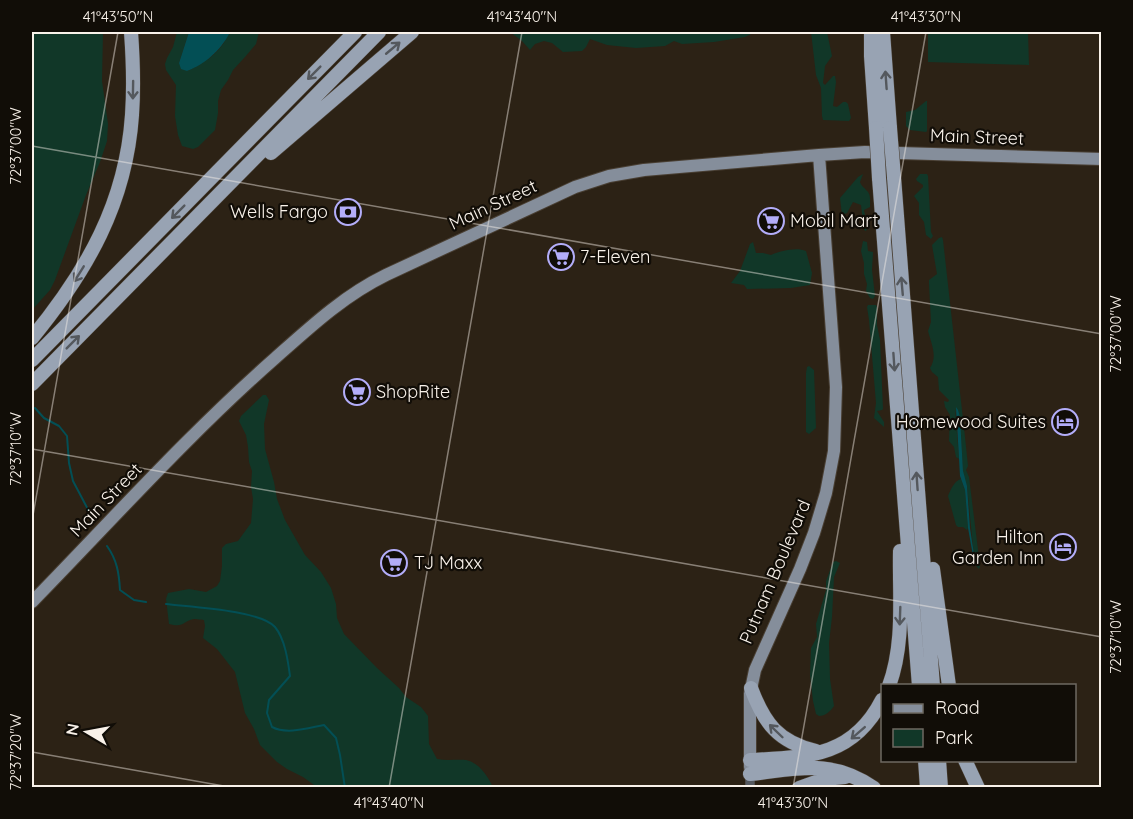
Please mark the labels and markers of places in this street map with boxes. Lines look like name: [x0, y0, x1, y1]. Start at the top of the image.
bank icon: Wells Fargo: [333, 197, 363, 227]
place label: Wells Fargo: [230, 200, 328, 223]
supermarket icon: Mobil Mart: [756, 206, 786, 236]
place label: Mobil Mart: [790, 209, 878, 232]
supermarket icon: 7-Eleven: [546, 242, 576, 272]
place label: 7-Eleven: [580, 245, 651, 268]
supermarket icon: ShopRite: [342, 377, 372, 407]
place label: ShopRite: [376, 380, 450, 403]
hotel icon: Homewood Suites: [1050, 407, 1080, 437]
place label: Homewood Suites: [896, 410, 1046, 433]
place label: Hilton Garden Inn: [952, 525, 1044, 569]
hotel icon: Hilton Garden Inn: [1048, 532, 1078, 562]
supermarket icon: TJ Maxx: [379, 548, 409, 578]
place label: TJ Maxx: [414, 551, 482, 574]

